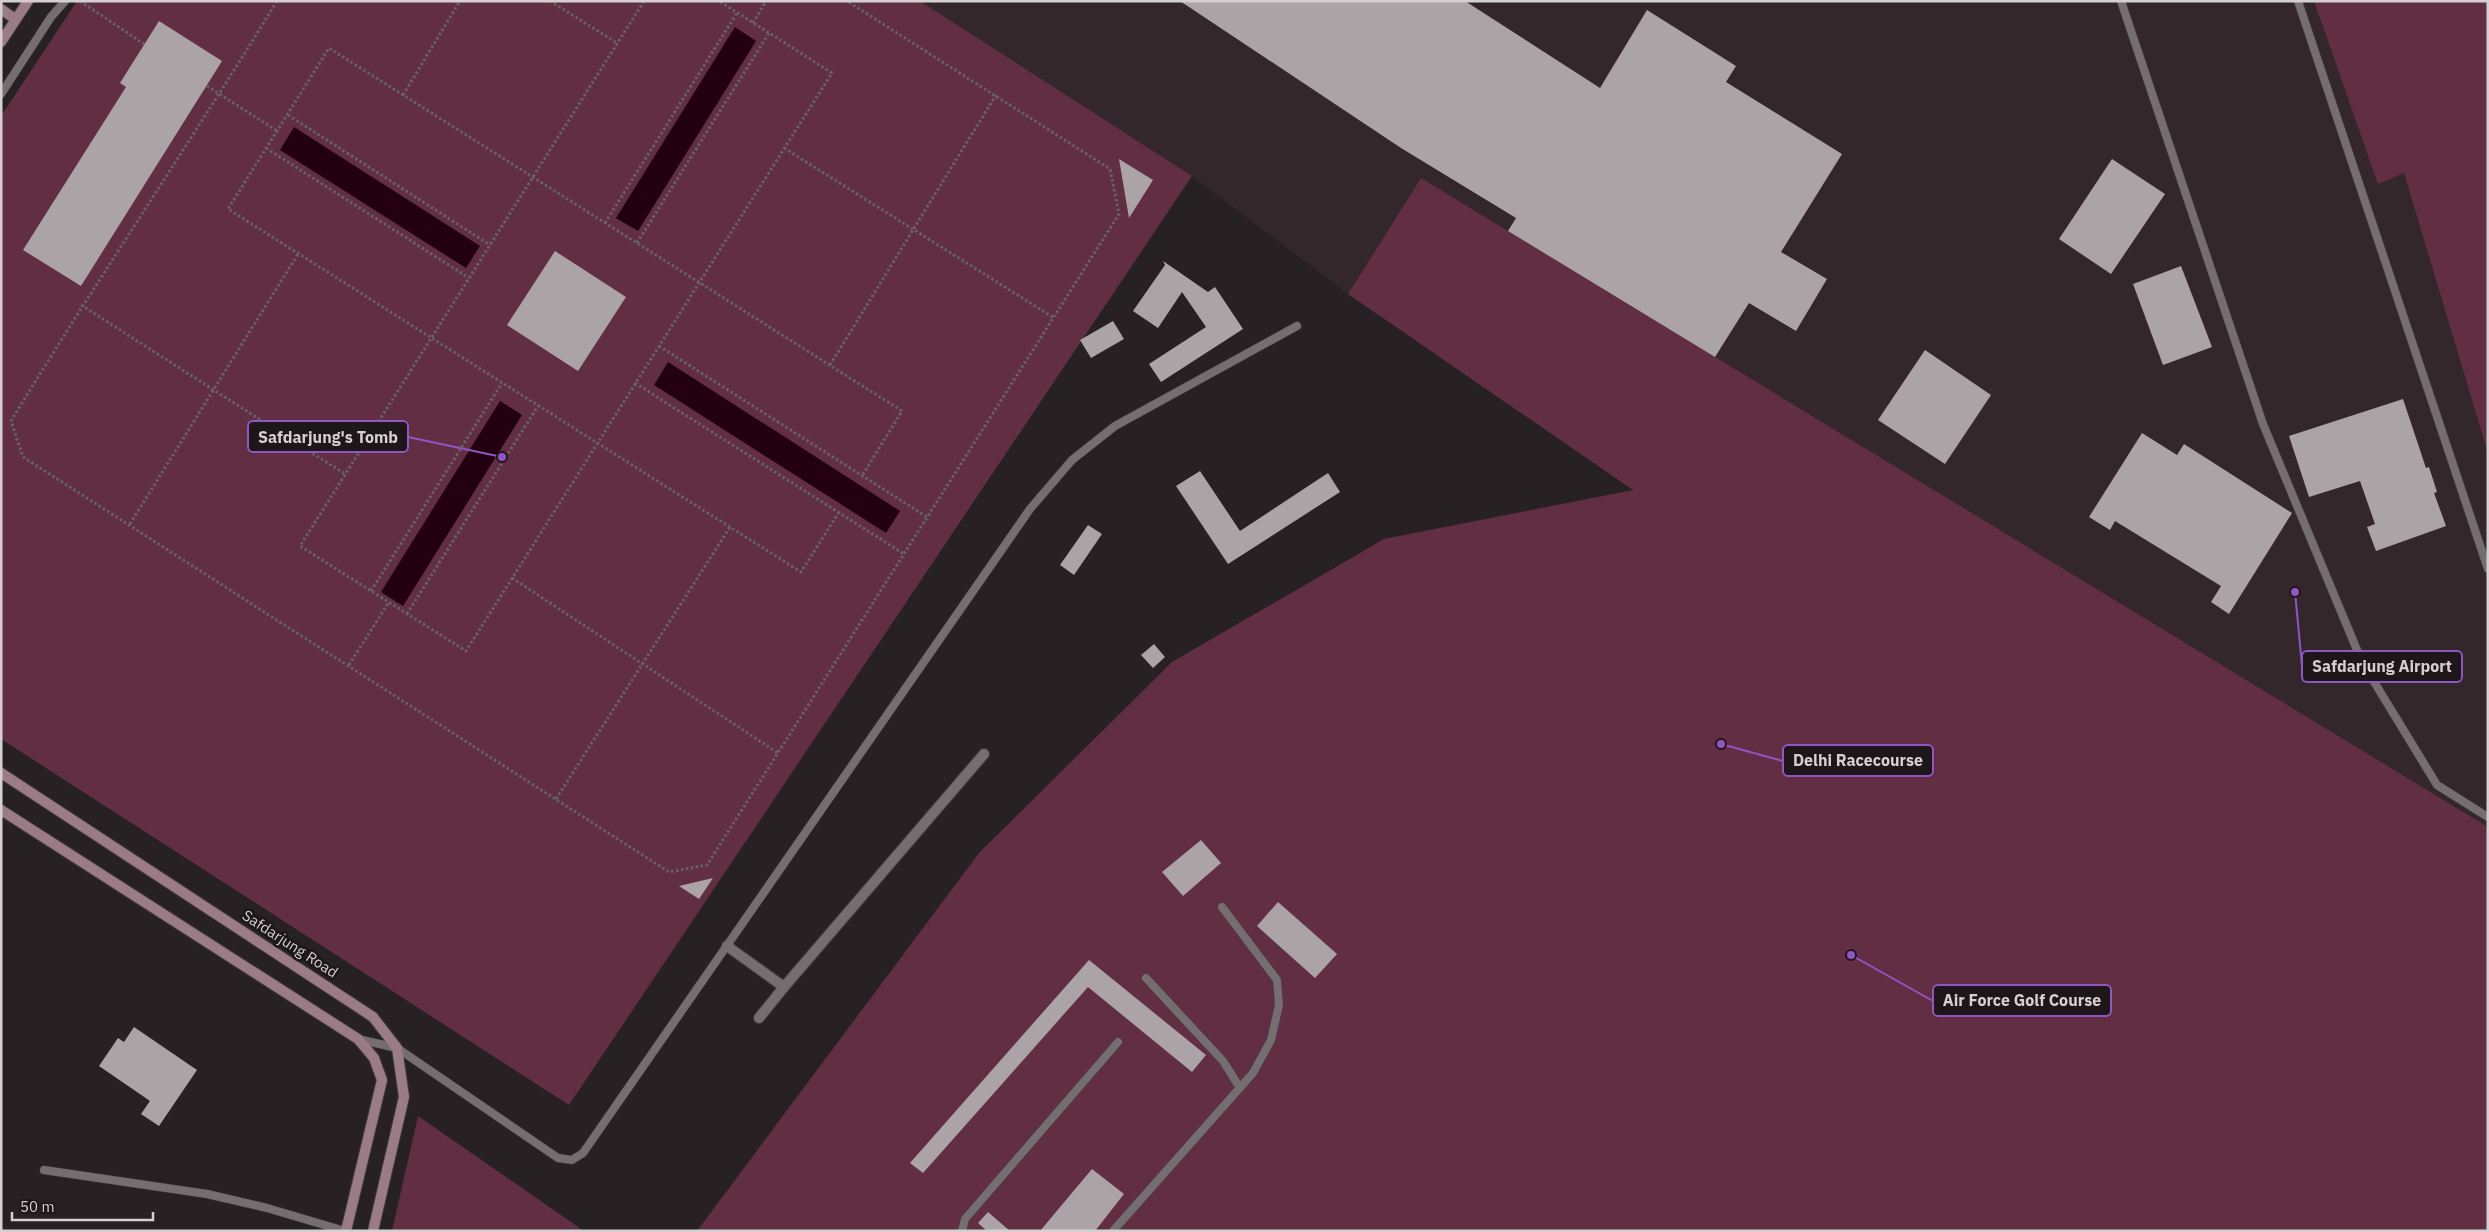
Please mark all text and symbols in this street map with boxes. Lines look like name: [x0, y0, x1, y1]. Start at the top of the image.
callout: Safdarjung's Tomb: [248, 421, 408, 452]
text: Safdarjung's Tomb: [258, 427, 398, 447]
callout: Safdarjung Airport: [2302, 651, 2462, 682]
text: Safdarjung Airport: [2312, 656, 2452, 676]
callout: Delhi Racecourse: [1783, 745, 1933, 776]
text: Delhi Racecourse: [1793, 750, 1923, 770]
street label: Safdarjung Road: [239, 906, 342, 982]
callout: Air Force Golf Course: [1933, 985, 2111, 1016]
text: Air Force Golf Course: [1943, 990, 2101, 1010]
scale bar: [12, 1190, 154, 1222]
text: 50 m: [20, 1197, 55, 1216]

